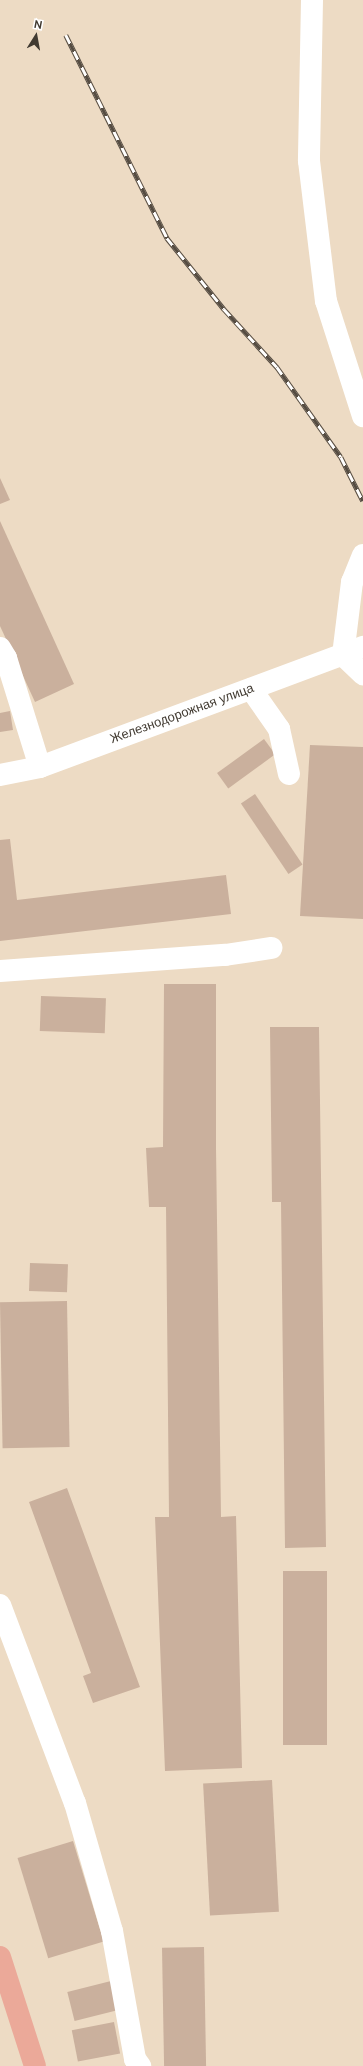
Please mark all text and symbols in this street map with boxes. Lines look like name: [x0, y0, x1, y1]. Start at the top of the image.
north arrow: [16, 16, 56, 56]
text: N: [33, 17, 44, 32]
street label: Железнодорожная улица: [108, 681, 256, 747]

